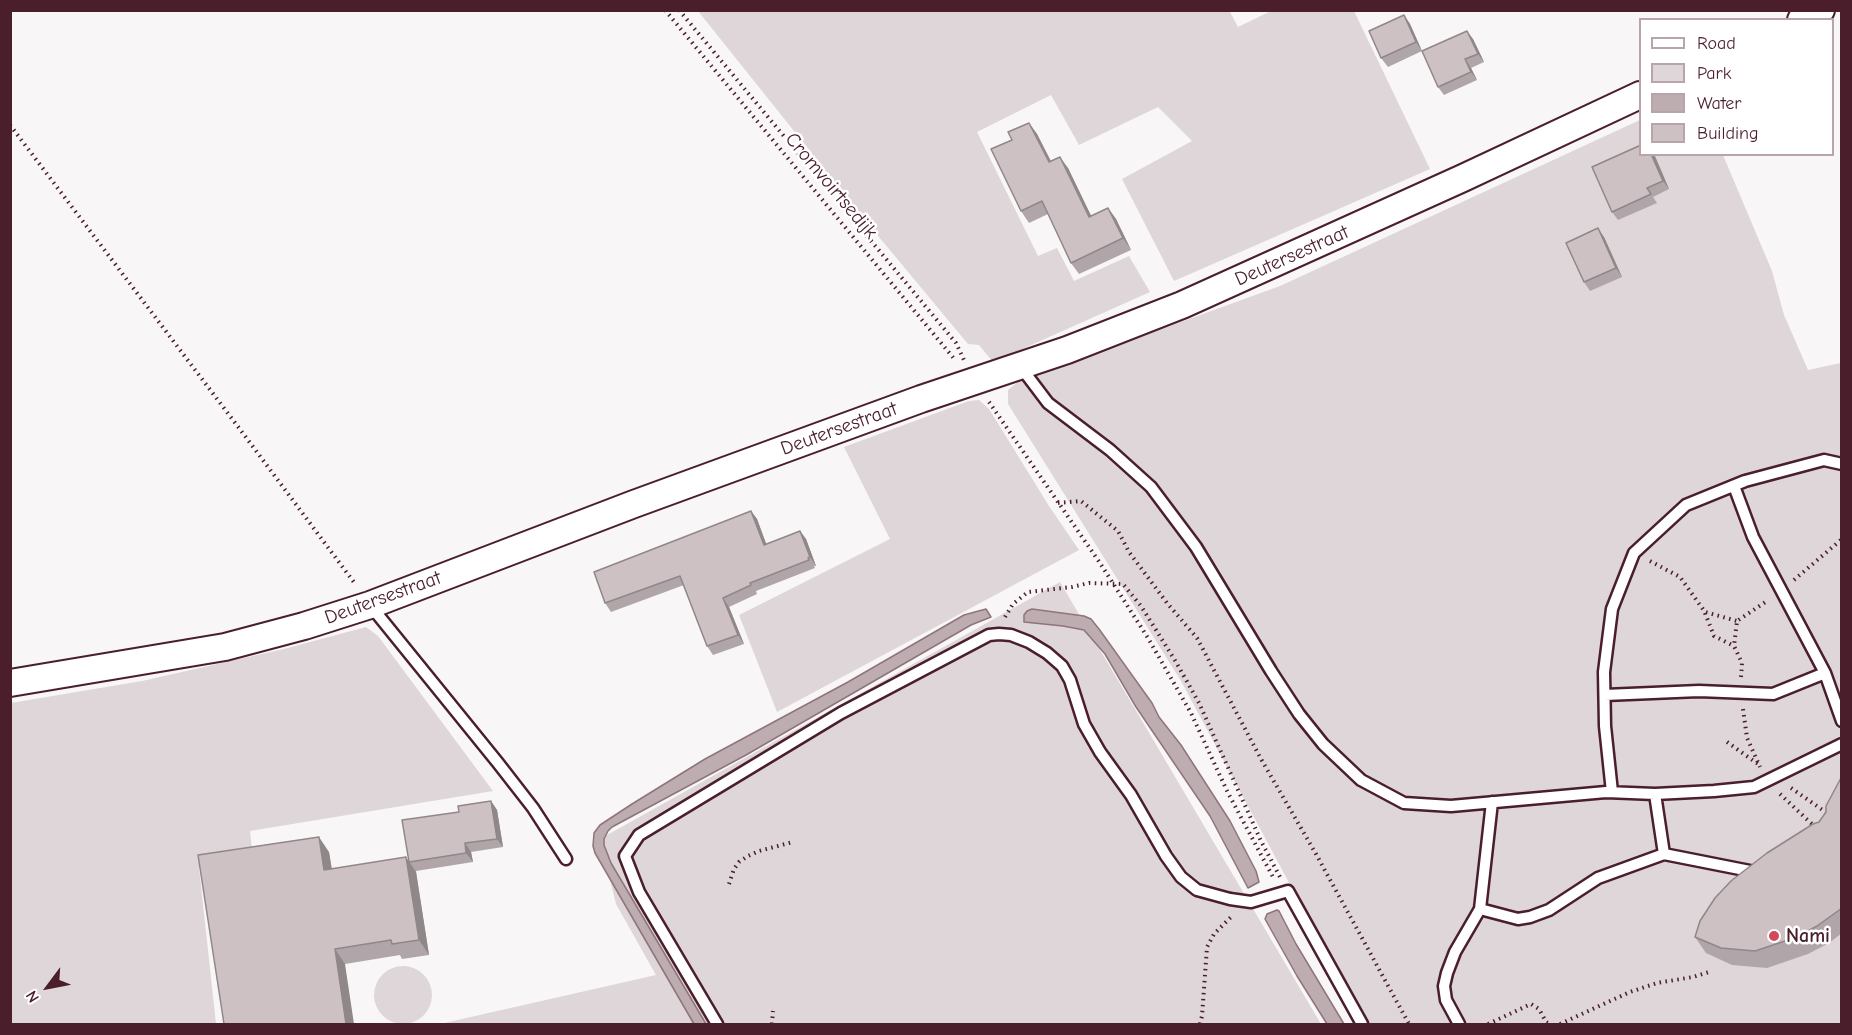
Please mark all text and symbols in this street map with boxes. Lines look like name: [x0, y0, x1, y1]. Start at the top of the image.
legend: [1639, 18, 1834, 156]
text: Road: [1697, 33, 1736, 54]
text: Park: [1697, 63, 1731, 84]
text: Water: [1697, 93, 1741, 114]
text: Building: [1697, 123, 1759, 144]
street label: Cromvoirtsedijk: [780, 128, 882, 244]
street label: Deutersestraat: [1231, 220, 1353, 292]
street label: Deutersestraat: [777, 397, 901, 461]
street label: Deutersestraat: [321, 566, 445, 630]
place label: Nami: [1786, 924, 1830, 948]
marker: Nami: [1767, 929, 1781, 943]
north arrow: [18, 957, 78, 1017]
text: N: [22, 987, 43, 1006]

